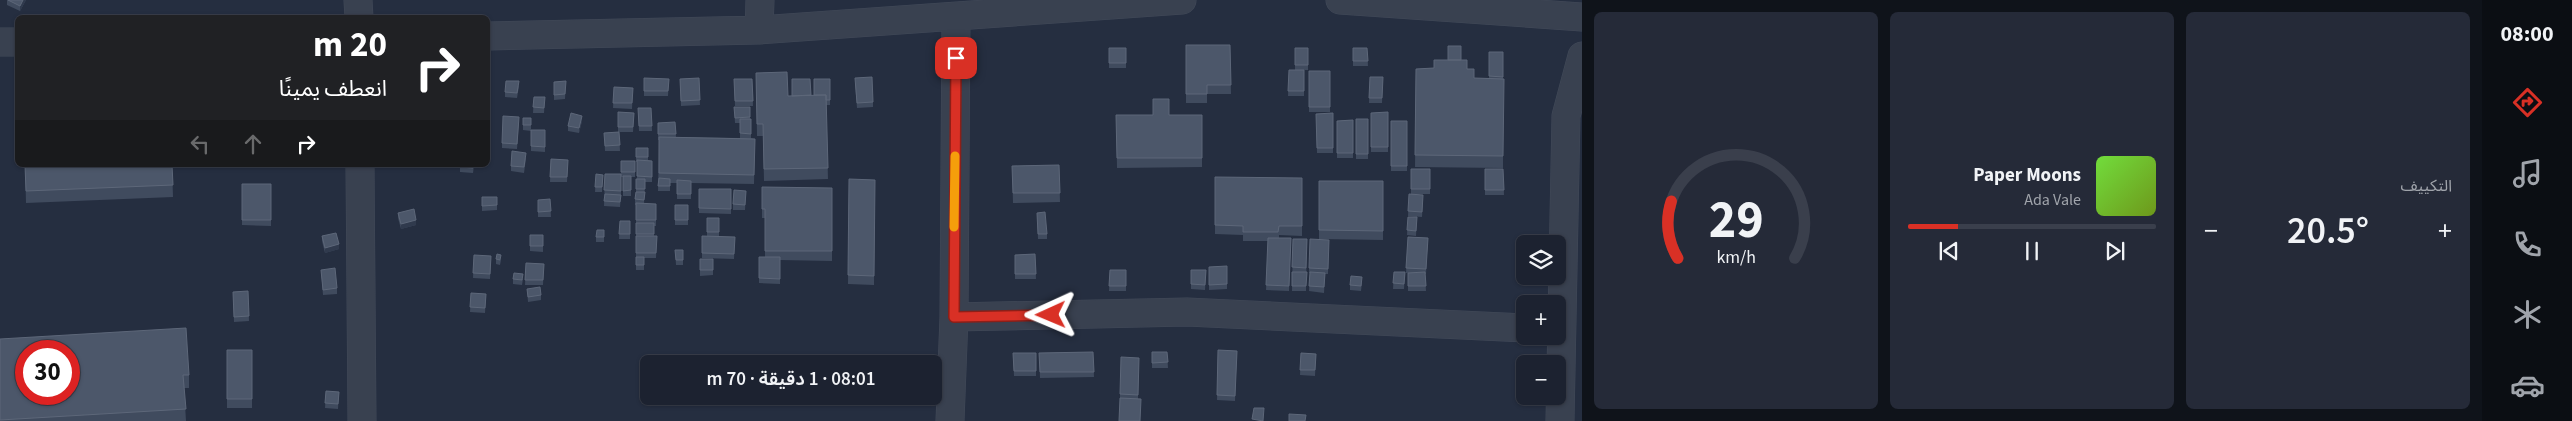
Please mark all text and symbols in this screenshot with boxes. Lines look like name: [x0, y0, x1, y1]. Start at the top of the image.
text: 08:00: [2500, 18, 2554, 50]
text: 20 m: [313, 20, 387, 70]
icon: right: [405, 35, 470, 100]
pin: [935, 37, 977, 79]
icon: arrive: [942, 44, 970, 72]
text: انعطف يمينًا: [279, 73, 387, 105]
icon: directions: [2510, 85, 2545, 120]
icon: left: [186, 130, 214, 158]
icon: ahead: [239, 130, 267, 158]
icon: right: [292, 130, 320, 158]
icon: music: [2510, 156, 2545, 191]
text: Paper Moons: [1973, 162, 2081, 189]
text: التكييف: [2400, 175, 2452, 197]
text: 29: [1709, 184, 1763, 258]
text: Ada Vale: [2024, 189, 2081, 211]
text: 20.5°: [2287, 204, 2369, 258]
text: −: [2204, 211, 2218, 251]
text: +: [2438, 211, 2452, 251]
icon: phone: [2510, 227, 2545, 262]
map controls: [1516, 235, 1566, 405]
button: layers: [1516, 235, 1566, 285]
icon: previous: [1935, 237, 1963, 265]
icon: pause: [2018, 237, 2046, 265]
icon: next: [2101, 237, 2129, 265]
text: km/h: [1716, 245, 1756, 270]
position arrow: [1024, 288, 1076, 340]
button: +: [1516, 295, 1566, 345]
icon: climate: [2510, 297, 2545, 332]
speed limit sign: 30: [15, 340, 80, 405]
button: −: [1516, 355, 1566, 405]
text: 08:01 · 1 دقيقة · 70 m: [707, 366, 875, 393]
icon: car: [2510, 368, 2545, 403]

